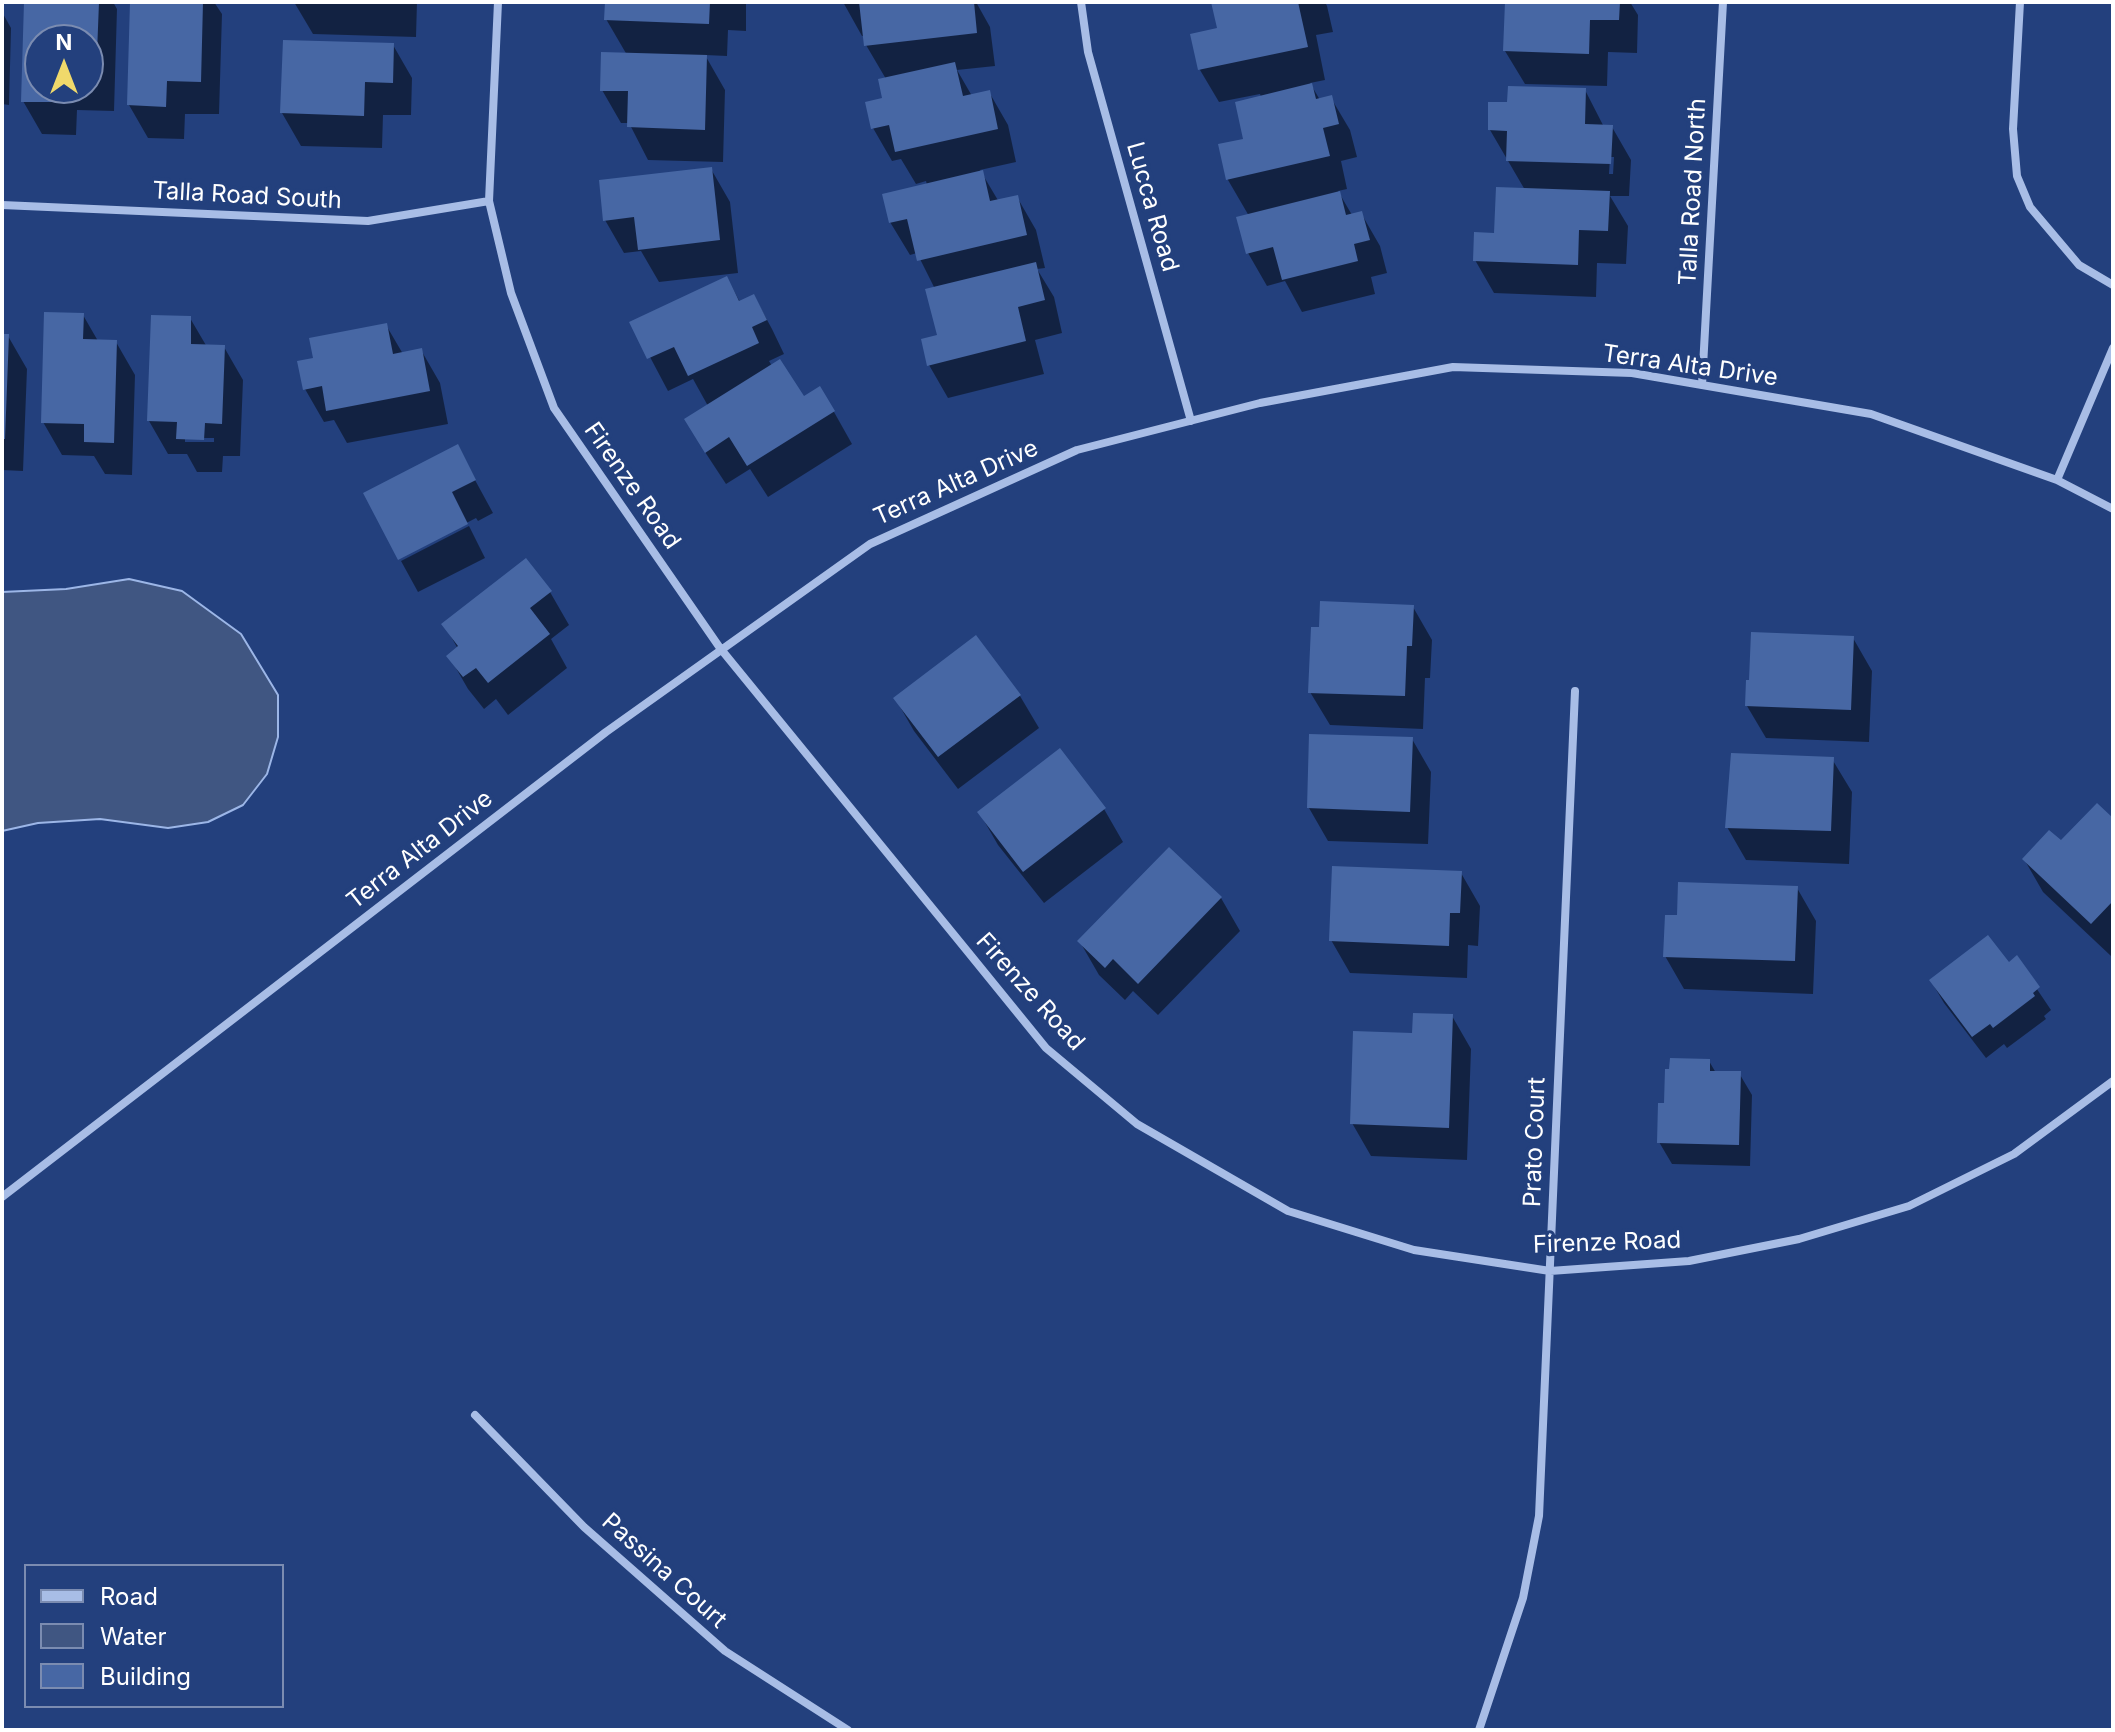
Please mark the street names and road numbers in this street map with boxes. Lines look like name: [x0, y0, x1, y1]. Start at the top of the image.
street label: Talla Road North: [1674, 98, 1712, 286]
street label: Lucca Road: [1120, 139, 1184, 275]
street label: Talla Road South: [152, 177, 342, 215]
street label: Terra Alta Drive: [1600, 339, 1780, 393]
street label: Firenze Road: [578, 417, 686, 555]
street label: Terra Alta Drive: [869, 434, 1043, 532]
street label: Terra Alta Drive: [341, 784, 499, 916]
street label: Firenze Road: [970, 927, 1090, 1057]
street label: Prato Court: [1518, 1077, 1552, 1207]
street label: Firenze Road: [1532, 1226, 1682, 1260]
street label: Passina Court: [596, 1508, 732, 1634]

